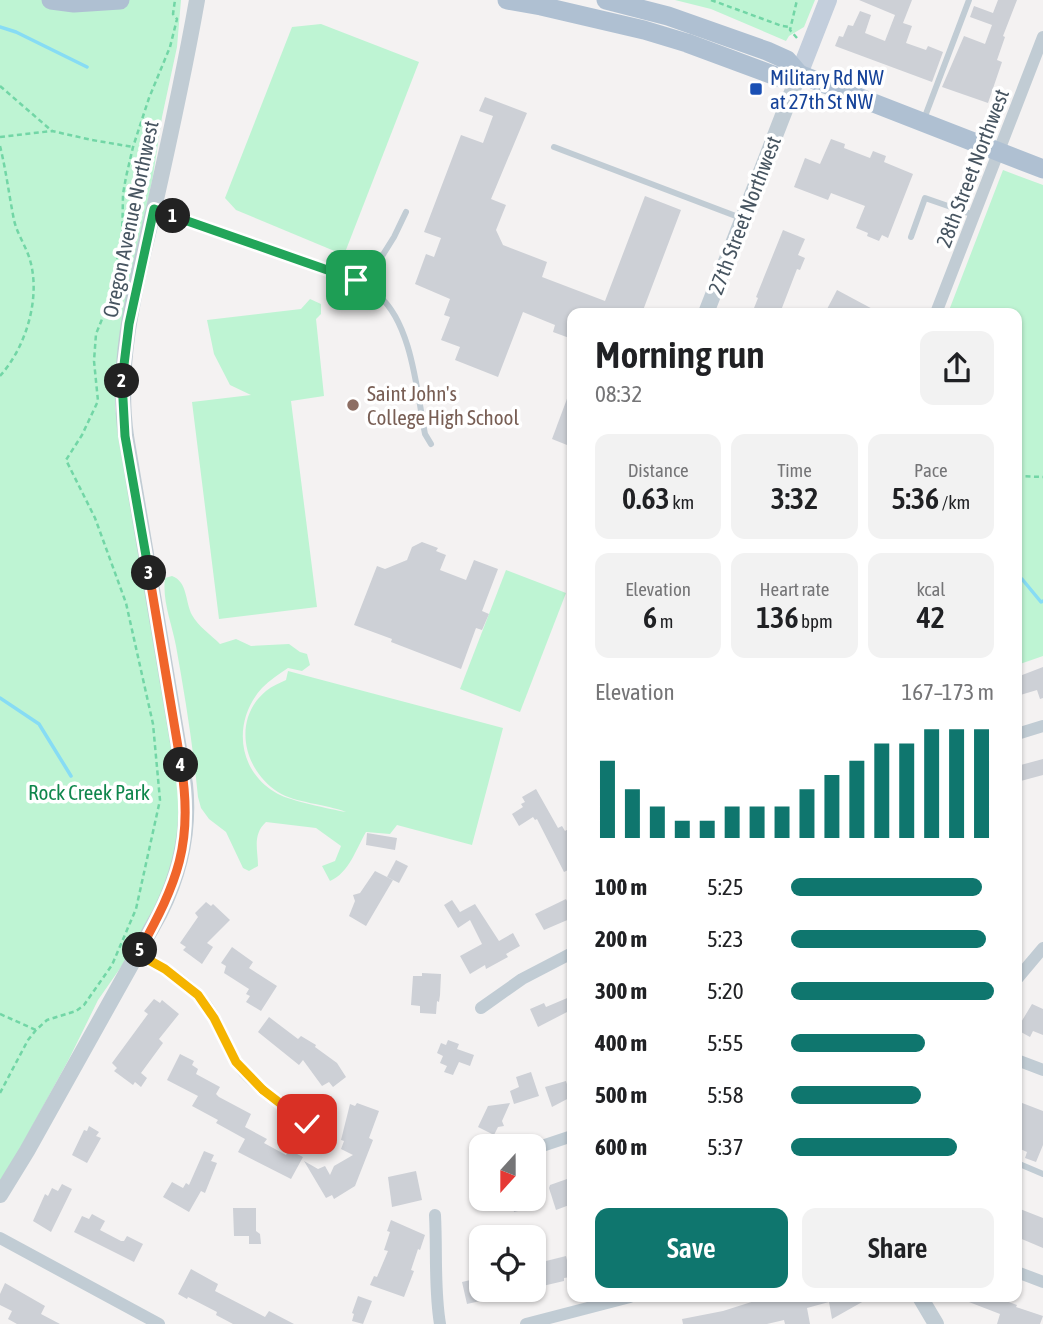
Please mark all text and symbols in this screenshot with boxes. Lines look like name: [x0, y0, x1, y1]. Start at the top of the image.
place label: Military Rd NW at 27th St NW: [770, 65, 885, 113]
marker: Military Rd NW at 27th St NW: [748, 81, 764, 97]
street label: 28th Street Northwest: [931, 85, 1013, 251]
street label: Oregon Avenue Northwest: [97, 119, 163, 319]
street label: 27th Street Northwest: [703, 132, 785, 298]
pin: 1: [156, 198, 190, 234]
text: 1: [168, 204, 177, 226]
pin: [326, 250, 386, 310]
icon: arrive: [337, 261, 375, 299]
button: share: [920, 331, 994, 405]
text: Morning run: [595, 333, 765, 376]
pin: 2: [104, 364, 140, 398]
text: 2: [117, 369, 126, 391]
place label: Saint John's College High School: [367, 381, 519, 429]
text: 08:32: [595, 381, 642, 407]
marker: Saint John's College High School: [345, 397, 361, 413]
text: Distance: [628, 459, 689, 481]
text: Time: [777, 459, 812, 481]
text: Pace: [914, 459, 948, 481]
text: 0.63: [622, 481, 670, 515]
text: 3:32: [771, 481, 818, 515]
text: 5:36: [891, 481, 939, 515]
text: km: [670, 491, 694, 513]
text: /km: [939, 491, 970, 513]
pin: 3: [132, 556, 166, 590]
text: 3: [144, 561, 153, 583]
text: Elevation: [625, 578, 691, 600]
text: Heart rate: [760, 578, 829, 600]
text: kcal: [916, 578, 945, 600]
text: 6: [643, 600, 657, 634]
text: 136: [756, 600, 799, 634]
text: 42: [917, 600, 945, 634]
text: m: [657, 610, 673, 632]
text: bpm: [799, 610, 833, 632]
text: Elevation: [595, 679, 675, 705]
text: 167–173 m: [901, 679, 994, 705]
pin: 4: [164, 748, 198, 782]
text: 4: [176, 753, 185, 775]
park label: Rock Creek Park: [28, 780, 150, 804]
text: 100 m: [595, 874, 647, 900]
text: 5:25: [707, 874, 744, 900]
text: 200 m: [595, 926, 647, 952]
text: 5:23: [707, 926, 744, 952]
pin: 5: [122, 932, 158, 968]
text: 5: [135, 938, 144, 960]
text: 300 m: [595, 978, 647, 1004]
text: 5:20: [707, 978, 744, 1004]
text: 400 m: [595, 1030, 647, 1056]
text: 5:55: [707, 1030, 744, 1056]
text: 500 m: [595, 1082, 647, 1108]
text: 5:58: [707, 1082, 744, 1108]
pin: [277, 1094, 337, 1154]
icon: check: [288, 1105, 326, 1143]
north arrow: [469, 1134, 546, 1211]
map controls: [469, 1134, 546, 1302]
text: 600 m: [595, 1134, 647, 1160]
text: 5:37: [707, 1134, 744, 1160]
button: Save: [595, 1208, 788, 1288]
button: Share: [802, 1208, 994, 1288]
button: locate: [469, 1225, 546, 1302]

